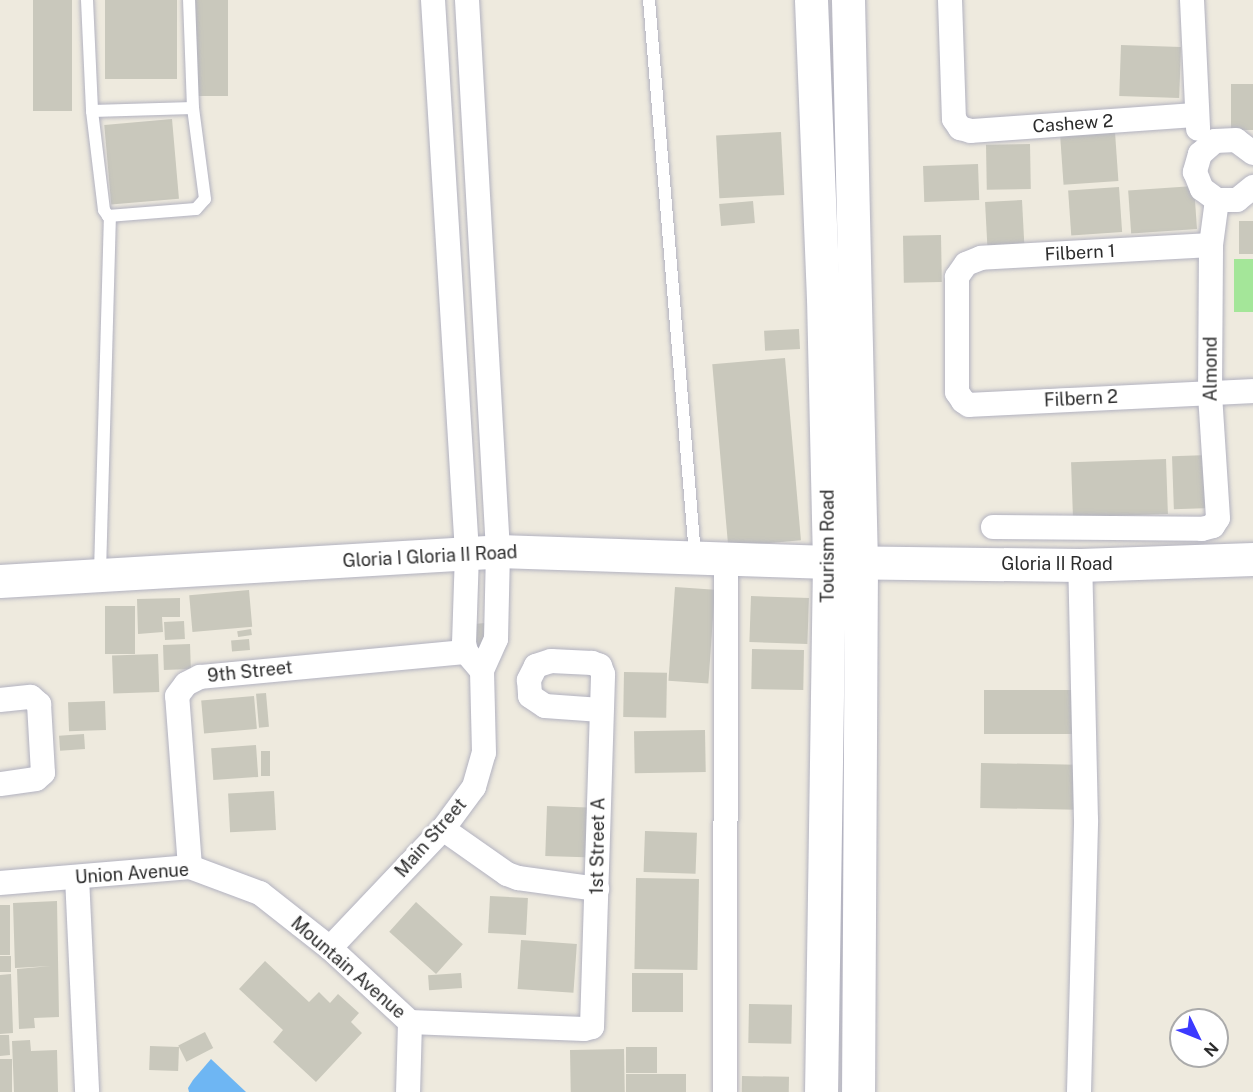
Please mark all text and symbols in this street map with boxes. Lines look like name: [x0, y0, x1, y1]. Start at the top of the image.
street label: Cashew 2: [1032, 110, 1114, 138]
street label: Filbern 1: [1044, 240, 1116, 266]
street label: Almond: [1200, 336, 1222, 402]
street label: Filbern 2: [1043, 386, 1119, 412]
street label: Tourism Road: [817, 489, 839, 603]
street label: Gloria I Gloria II Road: [342, 542, 518, 572]
street label: Gloria II Road: [1001, 553, 1113, 575]
street label: 9th Street: [206, 657, 294, 687]
street label: Main Street: [391, 794, 471, 882]
street label: 1st Street A: [586, 797, 610, 895]
street label: Union Avenue: [74, 859, 190, 889]
street label: Mountain Avenue: [286, 912, 410, 1024]
north arrow: [1169, 1008, 1229, 1068]
text: N: [1200, 1038, 1222, 1060]

